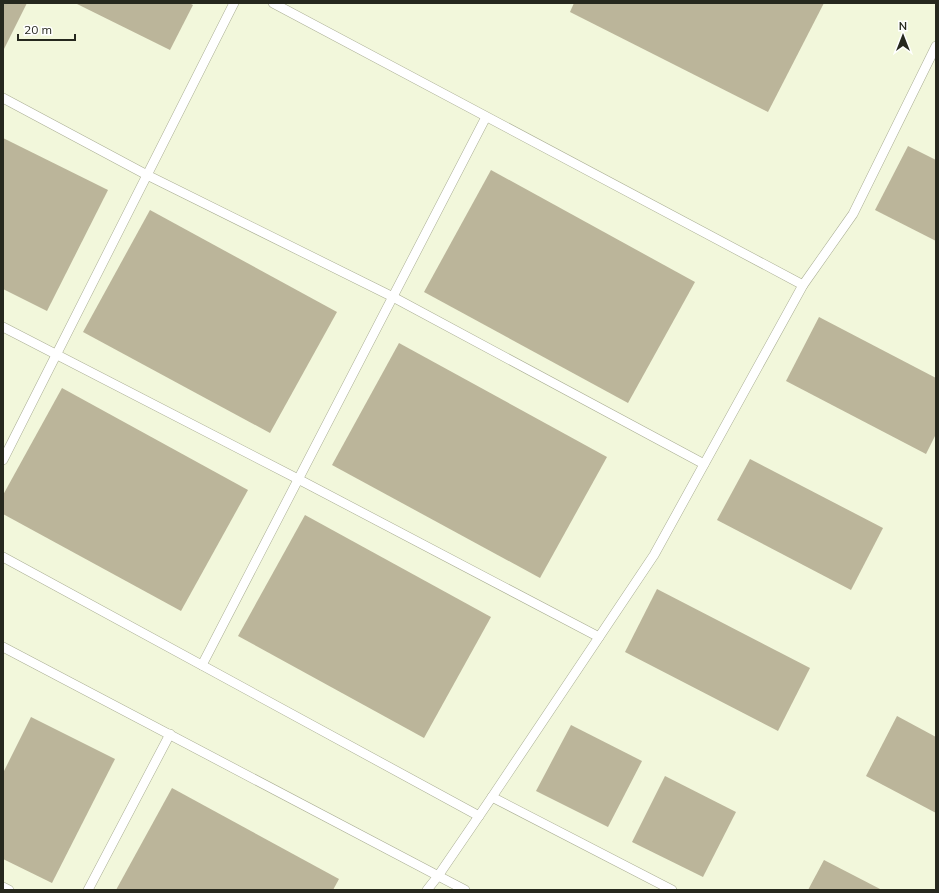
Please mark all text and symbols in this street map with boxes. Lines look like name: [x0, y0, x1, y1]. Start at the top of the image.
scale bar: [18, 16, 75, 42]
north arrow: [883, 16, 923, 56]
text: N: [899, 19, 907, 33]
text: 20 m: [24, 22, 52, 37]

